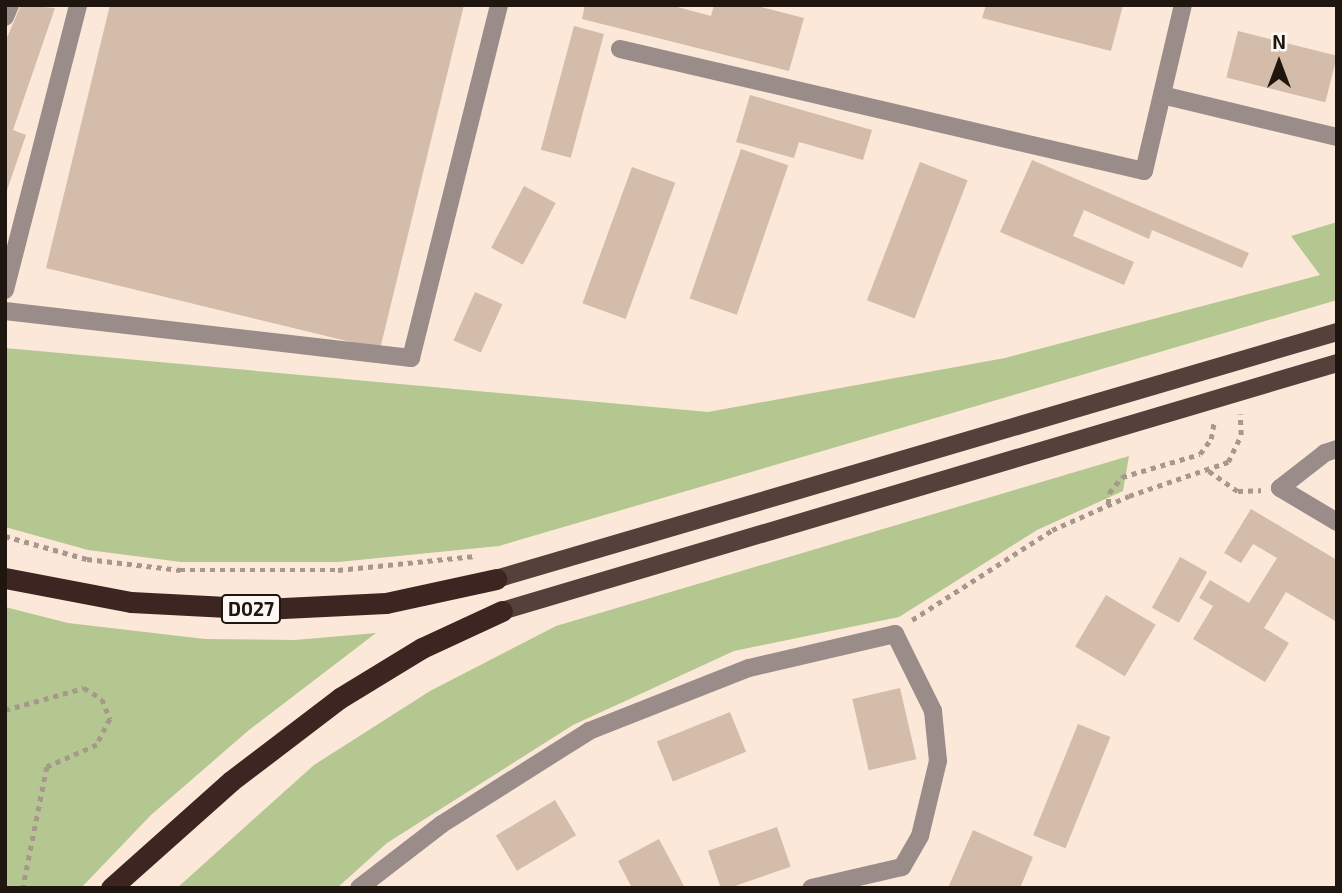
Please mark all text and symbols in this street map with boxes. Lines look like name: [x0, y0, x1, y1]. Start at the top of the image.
north arrow: [1244, 28, 1314, 98]
text: N: [1272, 30, 1286, 53]
road number: D027: [219, 594, 282, 624]

